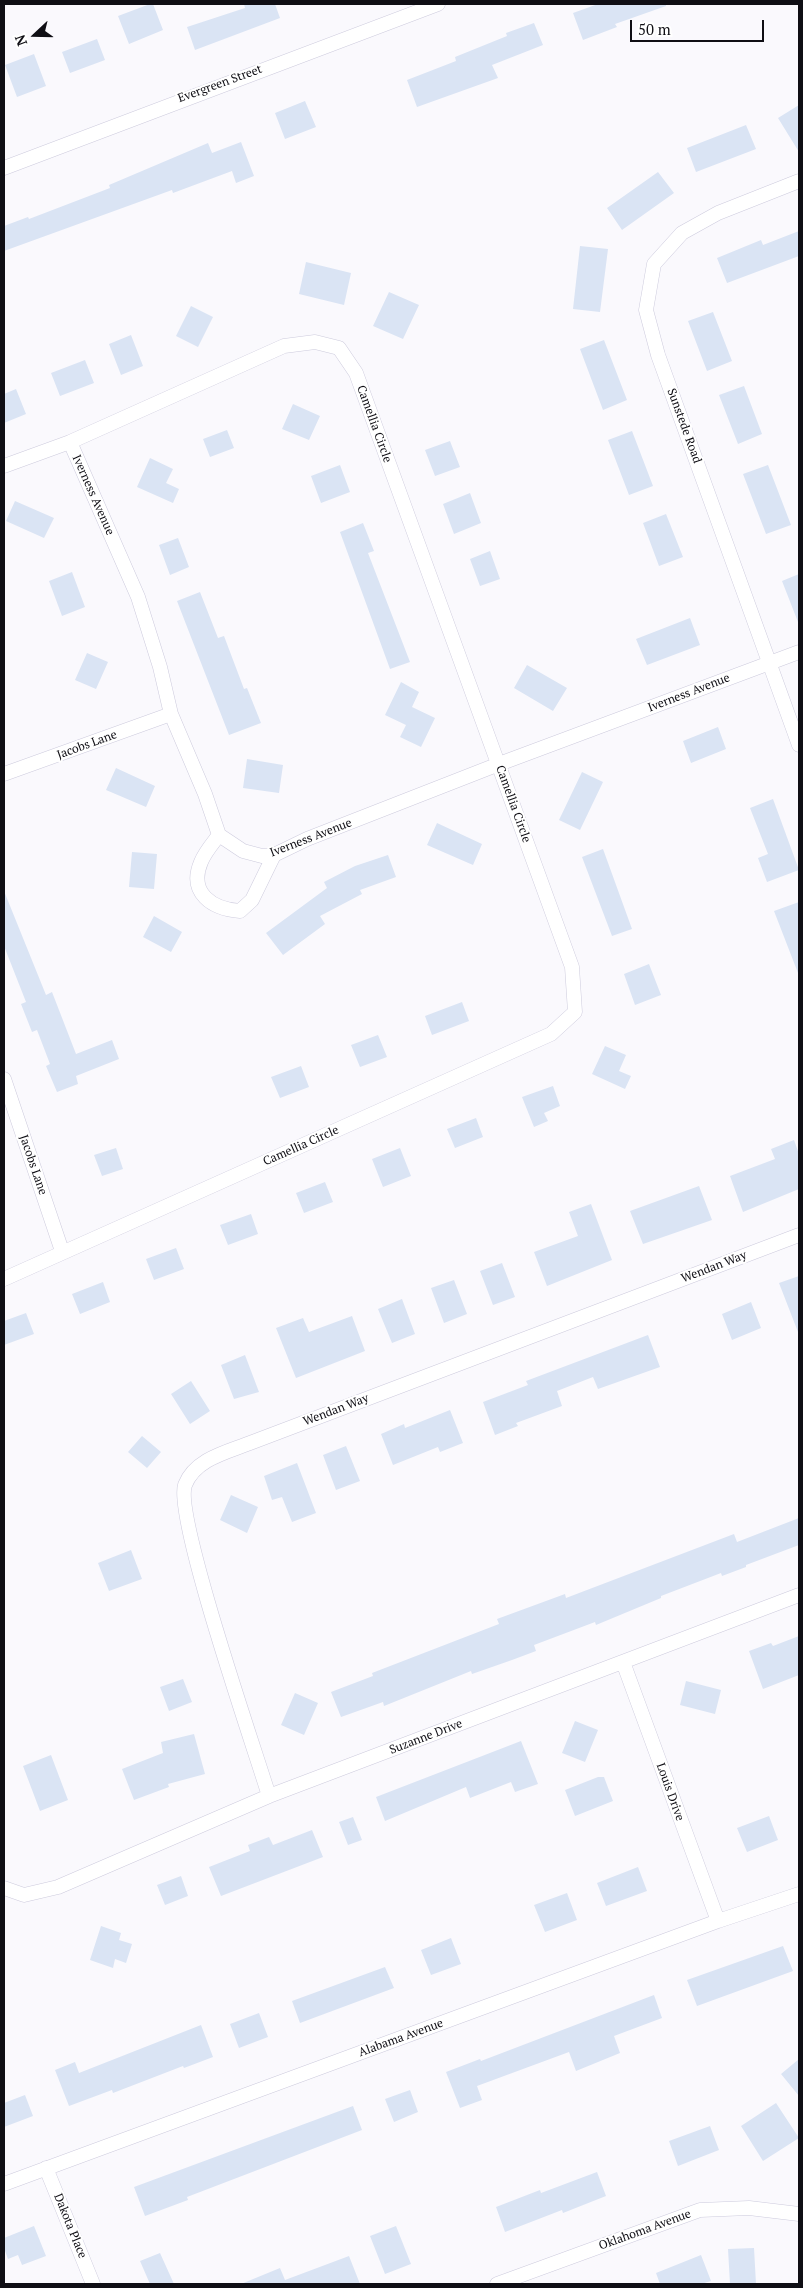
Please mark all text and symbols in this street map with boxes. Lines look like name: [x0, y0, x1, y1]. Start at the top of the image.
north arrow: [10, 10, 60, 60]
scale bar: [633, 10, 767, 42]
text: 50 m: [638, 19, 671, 39]
text: N: [10, 32, 31, 49]
street label: Evergreen Street: [176, 62, 264, 106]
street label: Camellia Circle: [353, 383, 395, 465]
street label: Sunstede Road: [664, 387, 704, 465]
street label: Iverness Avenue: [69, 453, 117, 537]
street label: Iverness Avenue: [646, 671, 732, 715]
street label: Jacobs Lane: [55, 728, 119, 762]
street label: Camellia Circle: [492, 763, 534, 845]
street label: Iverness Avenue: [268, 816, 354, 860]
street label: Camellia Circle: [261, 1123, 341, 1169]
street label: Jacobs Lane: [16, 1133, 50, 1197]
street label: Wendan Way: [679, 1248, 749, 1286]
street label: Wendan Way: [301, 1391, 371, 1429]
street label: Suzanne Drive: [387, 1716, 465, 1758]
street label: Louis Drive: [653, 1761, 687, 1823]
street label: Alabama Avenue: [357, 2016, 445, 2060]
street label: Dakota Place: [50, 2191, 90, 2261]
street label: Oklahoma Avenue: [597, 2207, 693, 2253]

